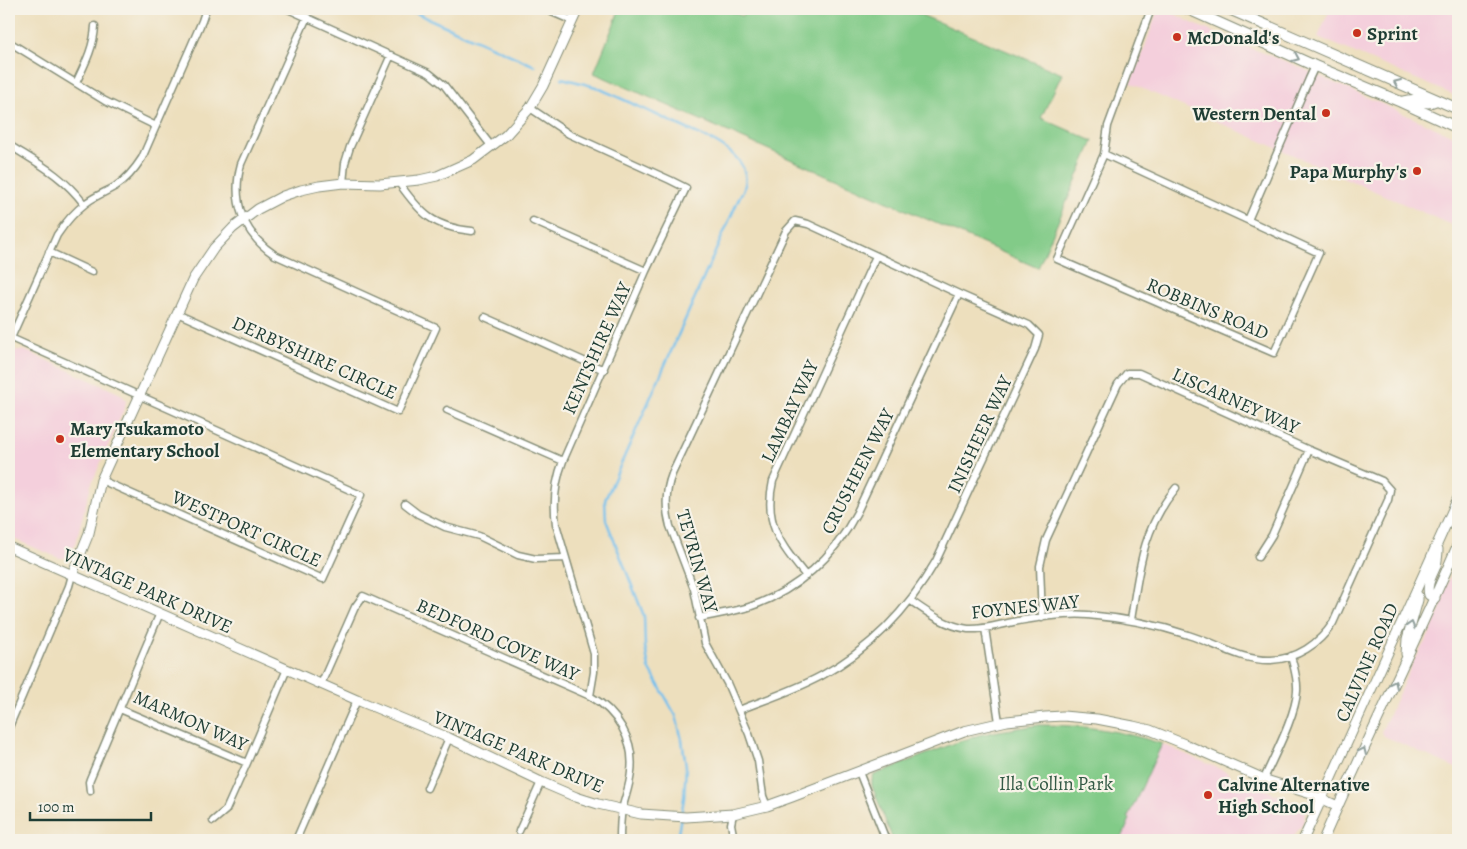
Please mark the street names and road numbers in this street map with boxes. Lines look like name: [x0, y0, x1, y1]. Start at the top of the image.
street label: ROBBINS ROAD: [1142, 271, 1273, 346]
street label: KENTSHIRE WAY: [556, 277, 638, 419]
street label: DERBYSHIRE CIRCLE: [228, 310, 401, 406]
street label: LAMBAY WAY: [755, 355, 825, 467]
street label: LISCARNEY WAY: [1168, 361, 1304, 441]
street label: INISHEER WAY: [941, 371, 1019, 498]
street label: CRUSHEEN WAY: [815, 403, 901, 539]
street label: WESTPORT CIRCLE: [167, 484, 326, 574]
street label: TEVRIN WAY: [670, 506, 724, 617]
street label: VINTAGE PARK DRIVE: [58, 541, 237, 640]
street label: FOYNES WAY: [970, 588, 1081, 626]
street label: BEDFORD COVE WAY: [412, 592, 584, 688]
street label: CALVINE ROAD: [1329, 599, 1405, 726]
street label: MARMON WAY: [129, 684, 253, 758]
street label: VINTAGE PARK DRIVE: [428, 704, 608, 800]

